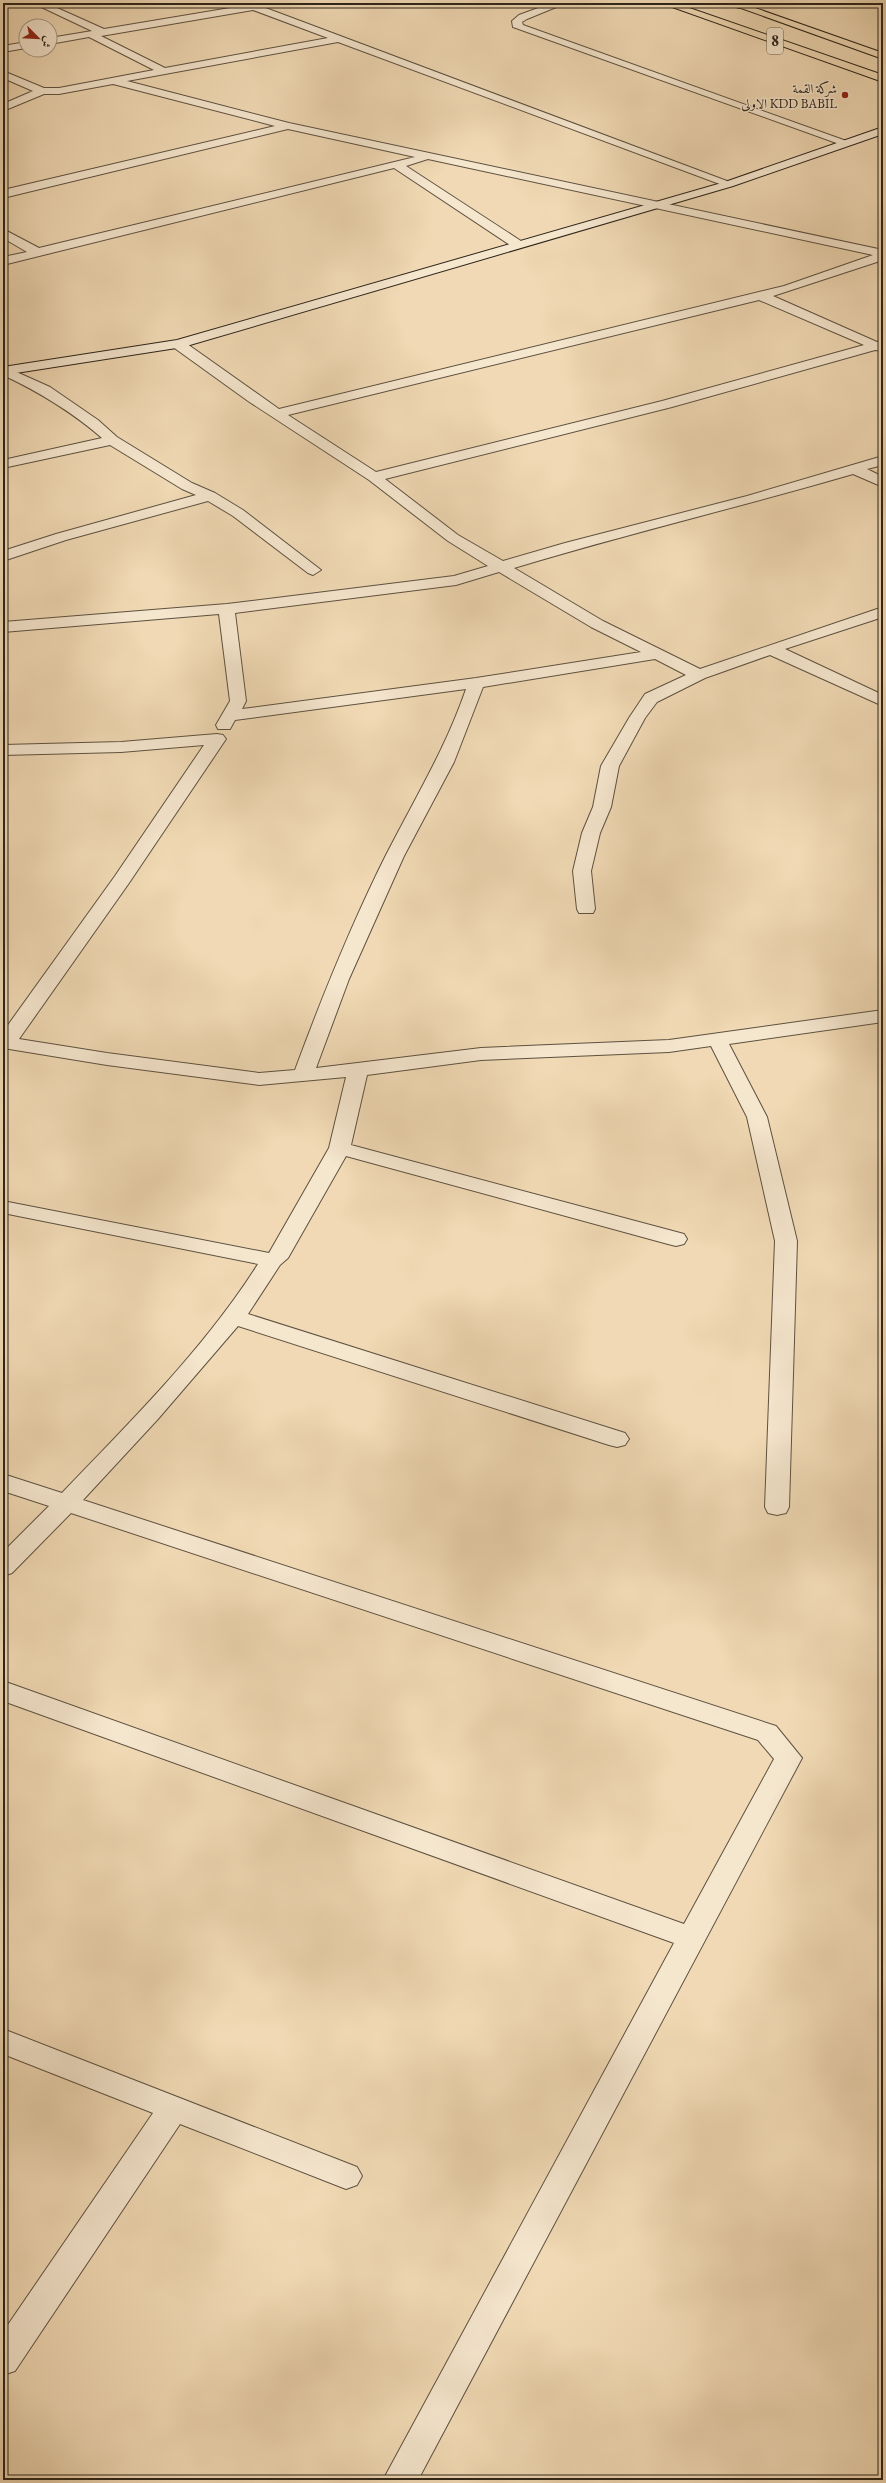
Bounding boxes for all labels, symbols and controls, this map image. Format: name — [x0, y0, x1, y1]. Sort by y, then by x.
north arrow — [18, 18, 58, 58]
road number: 8 — [767, 28, 783, 54]
text: ش — [38, 34, 56, 50]
place label: شركة القمة الاولى KDD BABIL — [741, 80, 837, 112]
marker: شركة القمة الاولى KDD BABIL — [840, 90, 850, 100]

